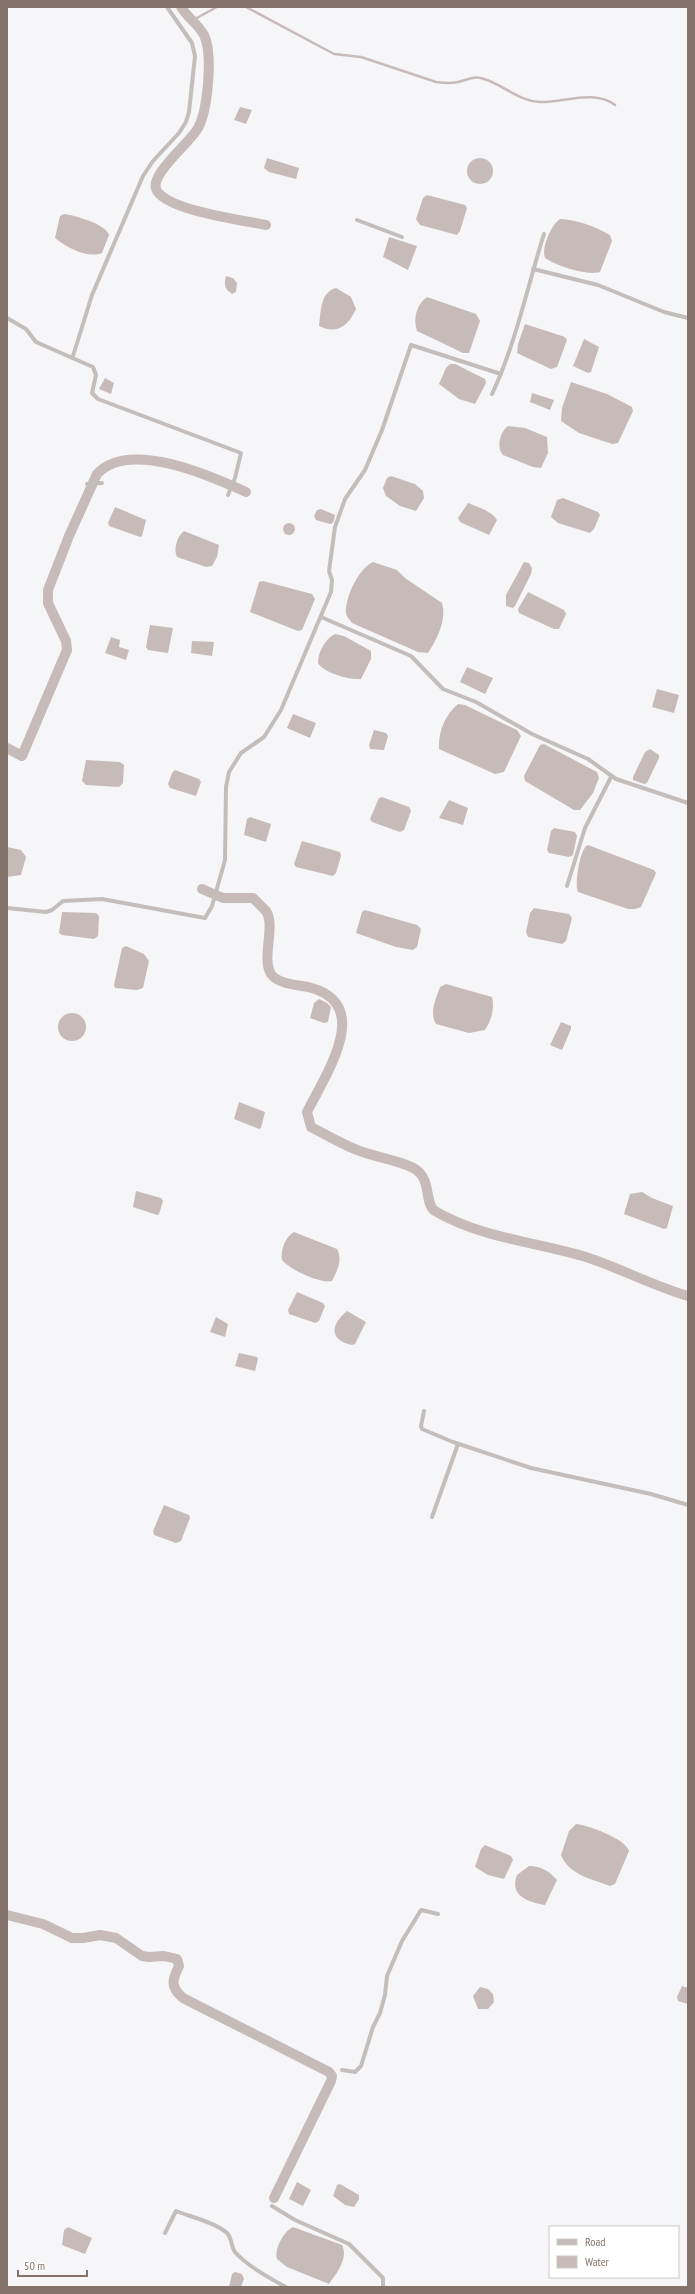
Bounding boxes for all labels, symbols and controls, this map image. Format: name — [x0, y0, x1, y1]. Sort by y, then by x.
legend — [549, 2226, 679, 2278]
text: Road — [585, 2234, 605, 2249]
scale bar — [18, 2252, 87, 2278]
text: Water — [585, 2254, 610, 2269]
text: 50 m — [24, 2258, 45, 2273]

